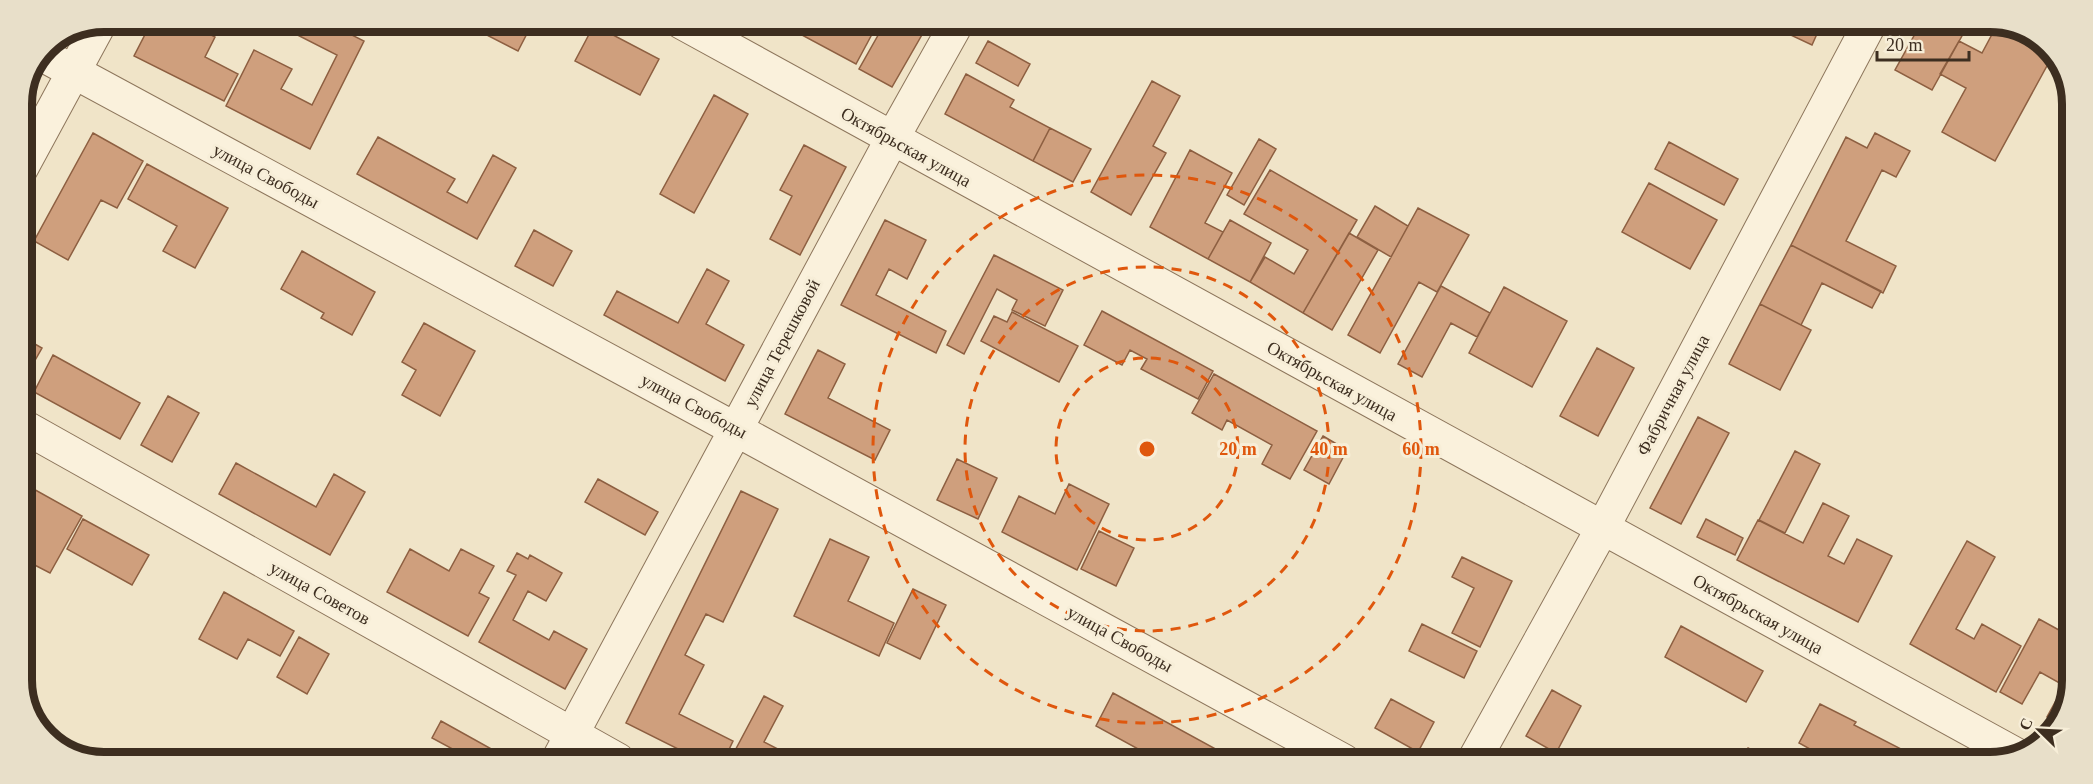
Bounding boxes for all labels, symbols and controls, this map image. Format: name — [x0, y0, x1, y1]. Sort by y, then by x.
scale bar — [1877, 24, 1968, 62]
text: 20 m — [1886, 35, 1923, 55]
street label: Октябрьская улица — [838, 103, 974, 191]
street label: улица Свободы — [210, 140, 322, 212]
street label: улица Терешковой — [740, 275, 824, 410]
street label: Фабричная улица — [1633, 331, 1713, 459]
street label: Октябрьская улица — [1264, 337, 1400, 425]
street label: улица Свободы — [638, 370, 750, 442]
centre of rings — [1137, 439, 1157, 459]
text: 20 m — [1219, 439, 1257, 459]
text: 40 m — [1310, 439, 1348, 459]
text: 60 m — [1402, 439, 1440, 459]
street label: улица Советов — [266, 557, 374, 629]
street label: Октябрьская улица — [1690, 570, 1826, 658]
street label: улица Свободы — [1064, 602, 1176, 676]
north arrow — [2009, 700, 2069, 760]
text: С — [2016, 715, 2036, 733]

